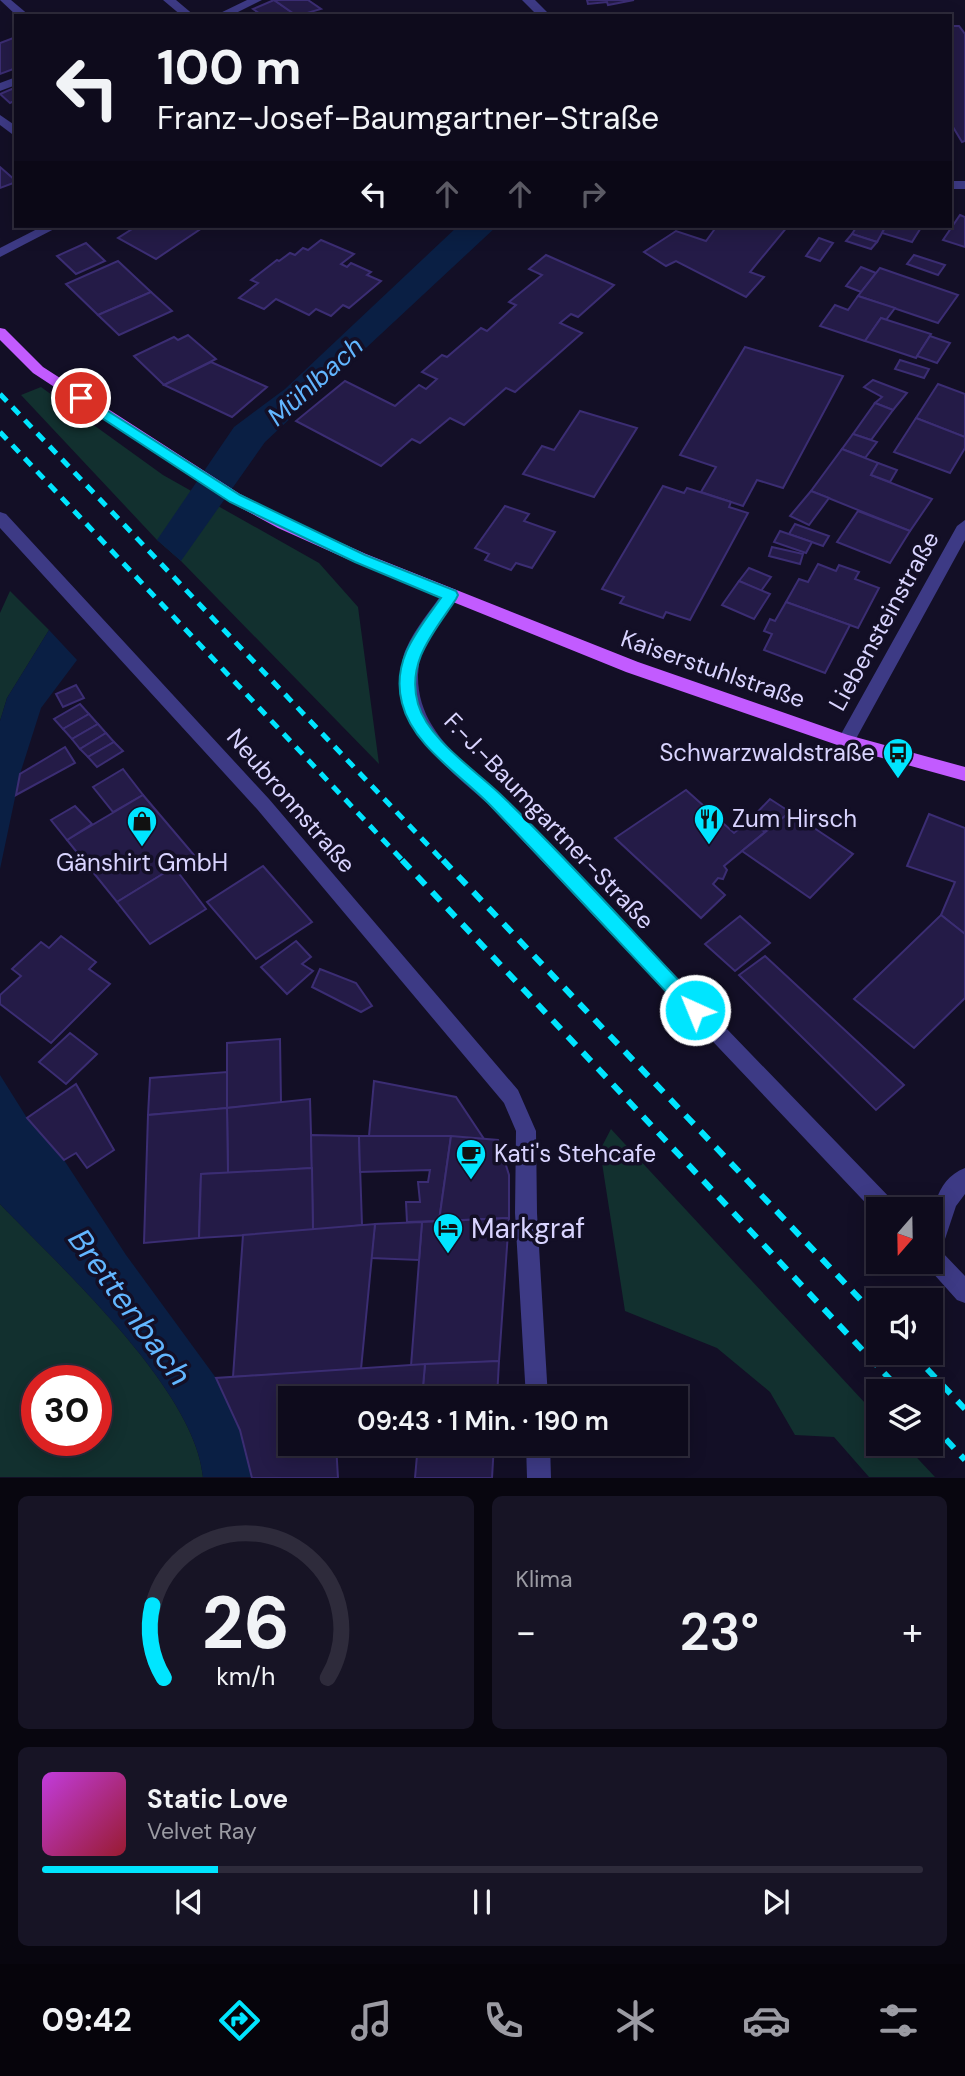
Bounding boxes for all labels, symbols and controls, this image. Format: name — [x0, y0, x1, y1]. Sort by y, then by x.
text: 100 m — [157, 35, 301, 99]
icon: left — [42, 42, 133, 133]
text: Franz-Josef-Baumgartner-Straße — [157, 97, 659, 139]
icon: left — [355, 175, 393, 213]
icon: ahead — [428, 175, 466, 213]
icon: ahead — [501, 175, 539, 213]
icon: right — [574, 175, 612, 213]
water label: Mühlbach — [260, 329, 370, 433]
pin — [51, 368, 111, 428]
icon: arrive — [62, 379, 100, 417]
street label: Liebensteinstraße — [821, 526, 946, 716]
street label: Kaiserstuhlstraße — [617, 622, 809, 715]
street label: F.-J.-Baumgartner-Straße — [438, 706, 661, 936]
street label: Neubronnstraße — [220, 722, 363, 879]
bus stop icon: Schwarzwaldstraße — [881, 736, 915, 780]
place label: Schwarzwaldstraße — [659, 737, 875, 768]
restaurant icon: Zum Hirsch — [692, 802, 726, 846]
place label: Zum Hirsch — [732, 803, 857, 834]
shop icon: Gänshirt GmbH — [125, 804, 159, 848]
place label: Gänshirt GmbH — [56, 847, 228, 878]
position arrow — [658, 973, 732, 1047]
cafe icon: Kati's Stehcafe — [454, 1137, 488, 1181]
place label: Kati's Stehcafe — [494, 1138, 656, 1169]
north arrow — [866, 1197, 943, 1274]
map controls — [866, 1197, 943, 1456]
place label: Markgraf — [471, 1210, 585, 1247]
hotel icon: Markgraf — [431, 1211, 465, 1255]
water label: Brettenbach — [59, 1220, 201, 1394]
button: sound — [866, 1288, 943, 1365]
speed limit sign: 30 — [21, 1365, 112, 1456]
button: layers — [866, 1379, 943, 1456]
text: 09:43 · 1 Min. · 190 m — [357, 1404, 609, 1438]
text: Klima — [516, 1564, 573, 1594]
text: 26 — [202, 1577, 290, 1672]
text: 23° — [679, 1598, 759, 1666]
text: − — [516, 1607, 536, 1657]
text: + — [902, 1607, 923, 1657]
text: km/h — [216, 1660, 275, 1693]
text: Static Love — [147, 1782, 288, 1816]
text: Velvet Ray — [147, 1816, 257, 1846]
icon: previous — [170, 1883, 208, 1921]
icon: pause — [463, 1883, 501, 1921]
icon: next — [757, 1883, 795, 1921]
icon: directions — [215, 1996, 264, 2045]
icon: music — [347, 1996, 396, 2045]
icon: phone — [479, 1996, 528, 2045]
icon: climate — [611, 1996, 660, 2045]
icon: car — [742, 1996, 791, 2045]
icon: filters — [874, 1996, 923, 2045]
text: 09:42 — [41, 1999, 132, 2041]

